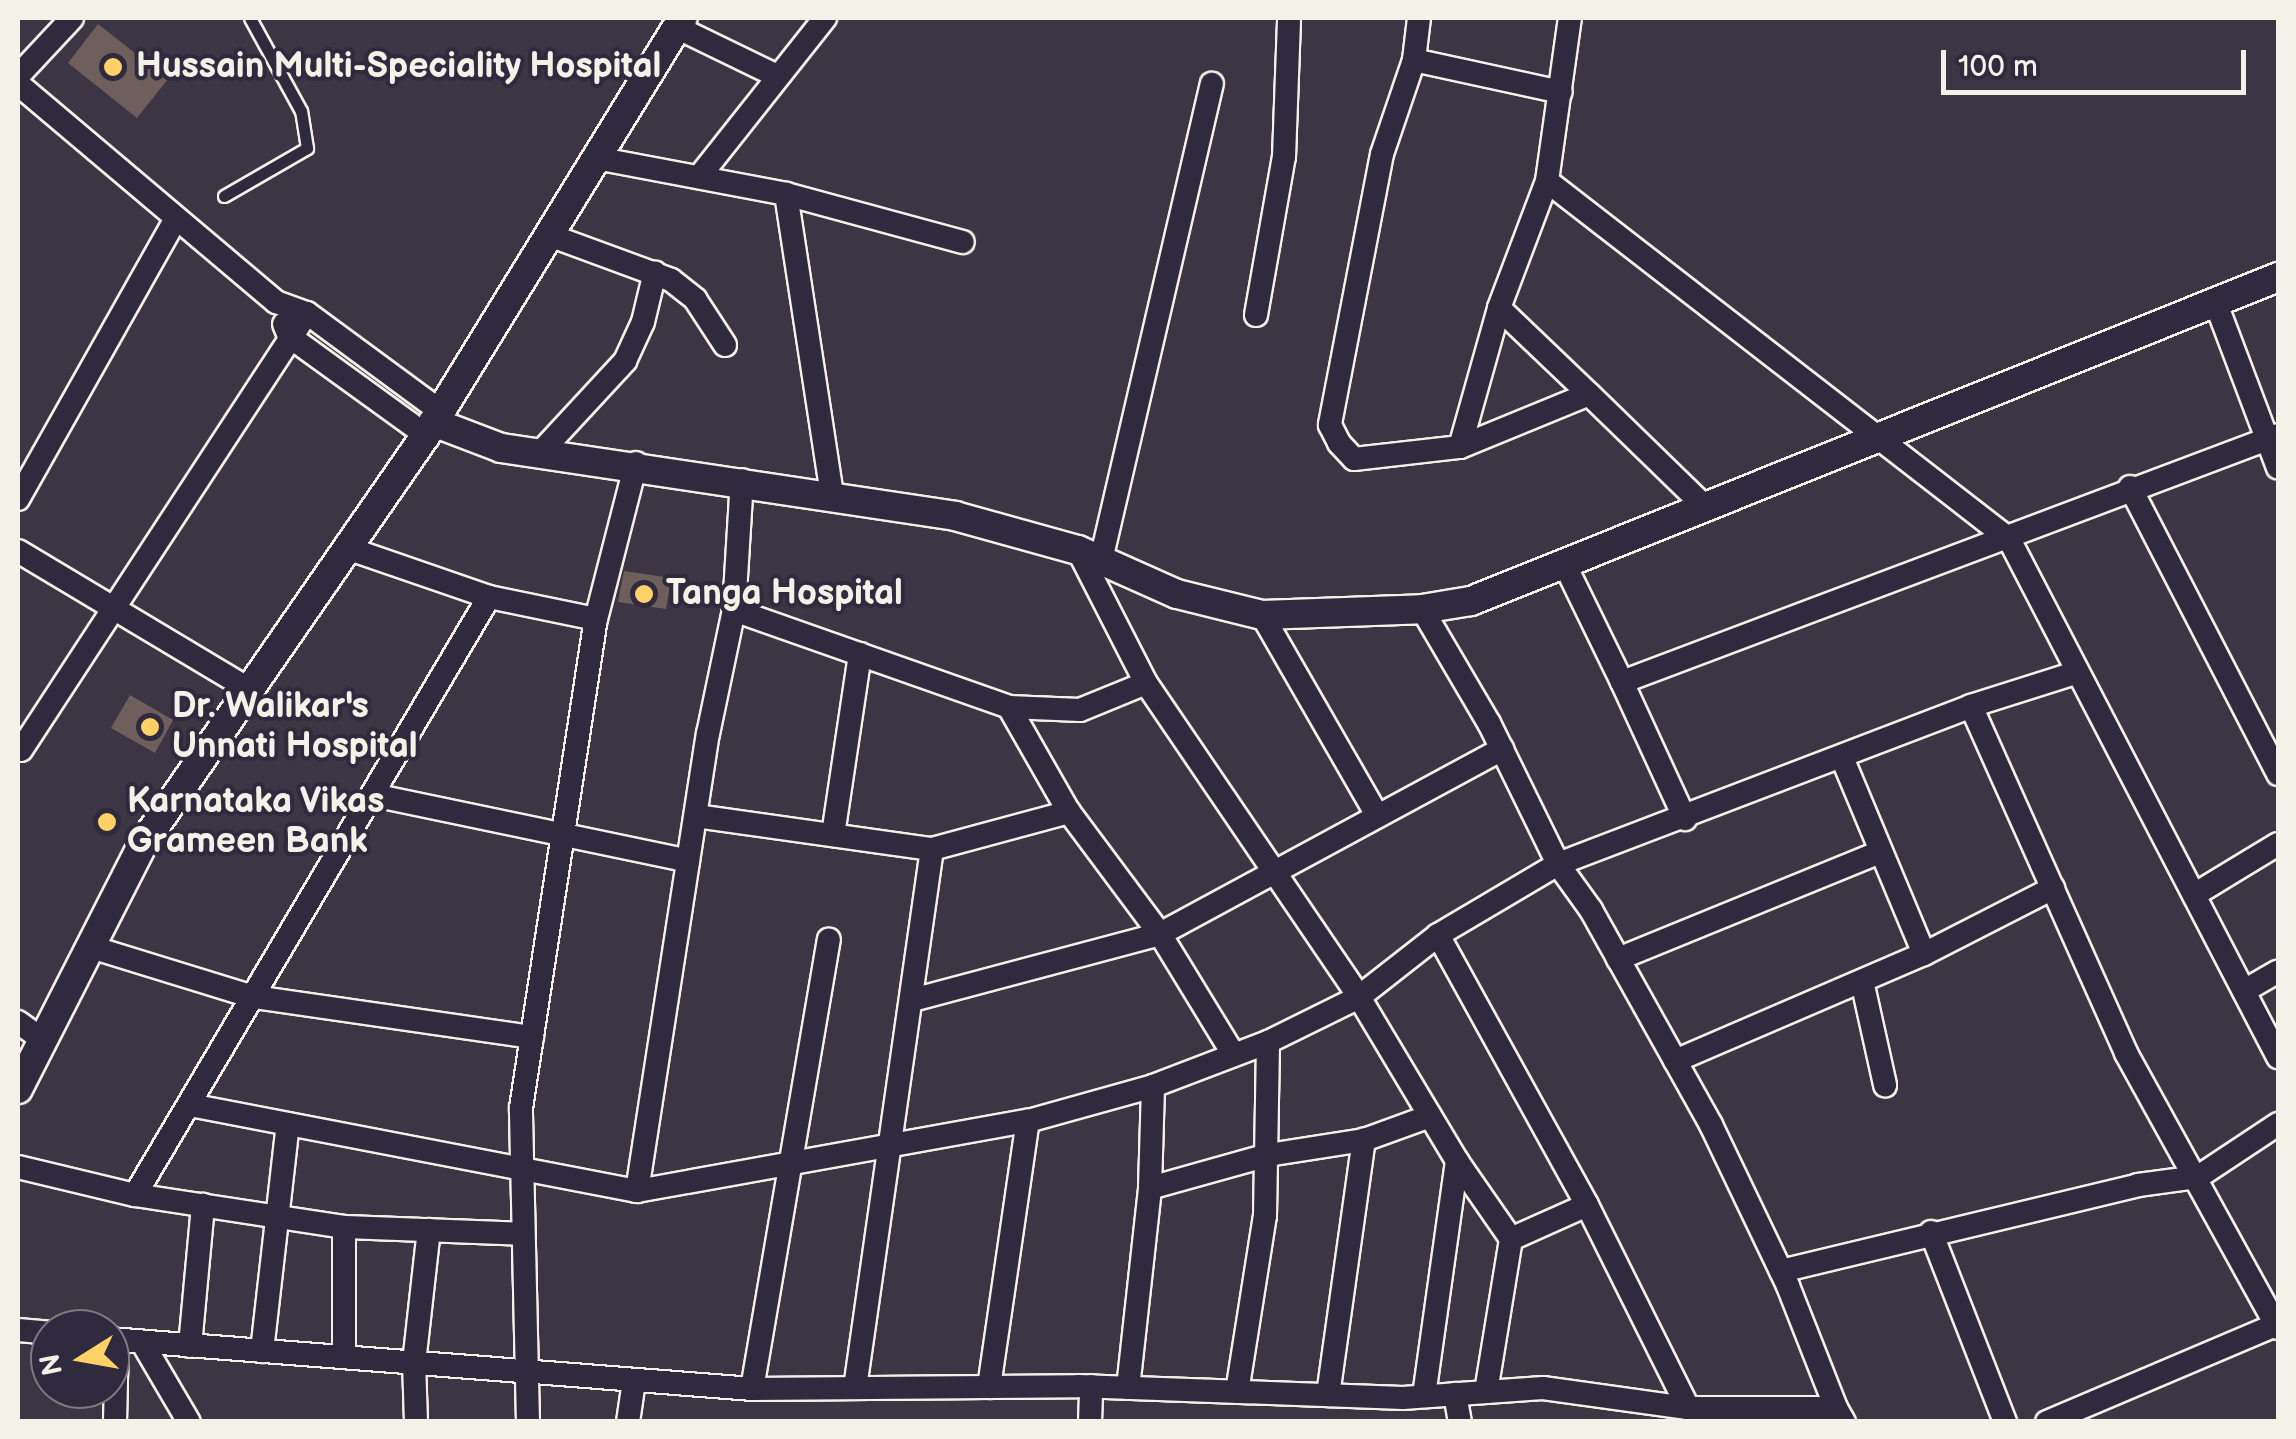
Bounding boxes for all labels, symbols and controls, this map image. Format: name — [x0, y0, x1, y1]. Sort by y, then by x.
scale bar — [1946, 30, 2251, 92]
place label: Hussain Multi-Speciality Hospital — [136, 46, 662, 88]
text: 100 m — [1958, 49, 2038, 85]
marker: Hussain Multi-Speciality Hospital — [100, 54, 126, 80]
place label: Tanga Hospital — [666, 573, 903, 615]
marker: Tanga Hospital — [631, 581, 657, 607]
place label: Dr. Walikar's Unnati Hospital — [172, 686, 418, 768]
marker: Dr. Walikar's Unnati Hospital — [137, 714, 163, 740]
place label: Karnataka Vikas Grameen Bank — [127, 781, 386, 863]
marker: Karnataka Vikas Grameen Bank — [96, 811, 118, 833]
north arrow — [30, 1309, 130, 1409]
text: N — [34, 1351, 70, 1378]

